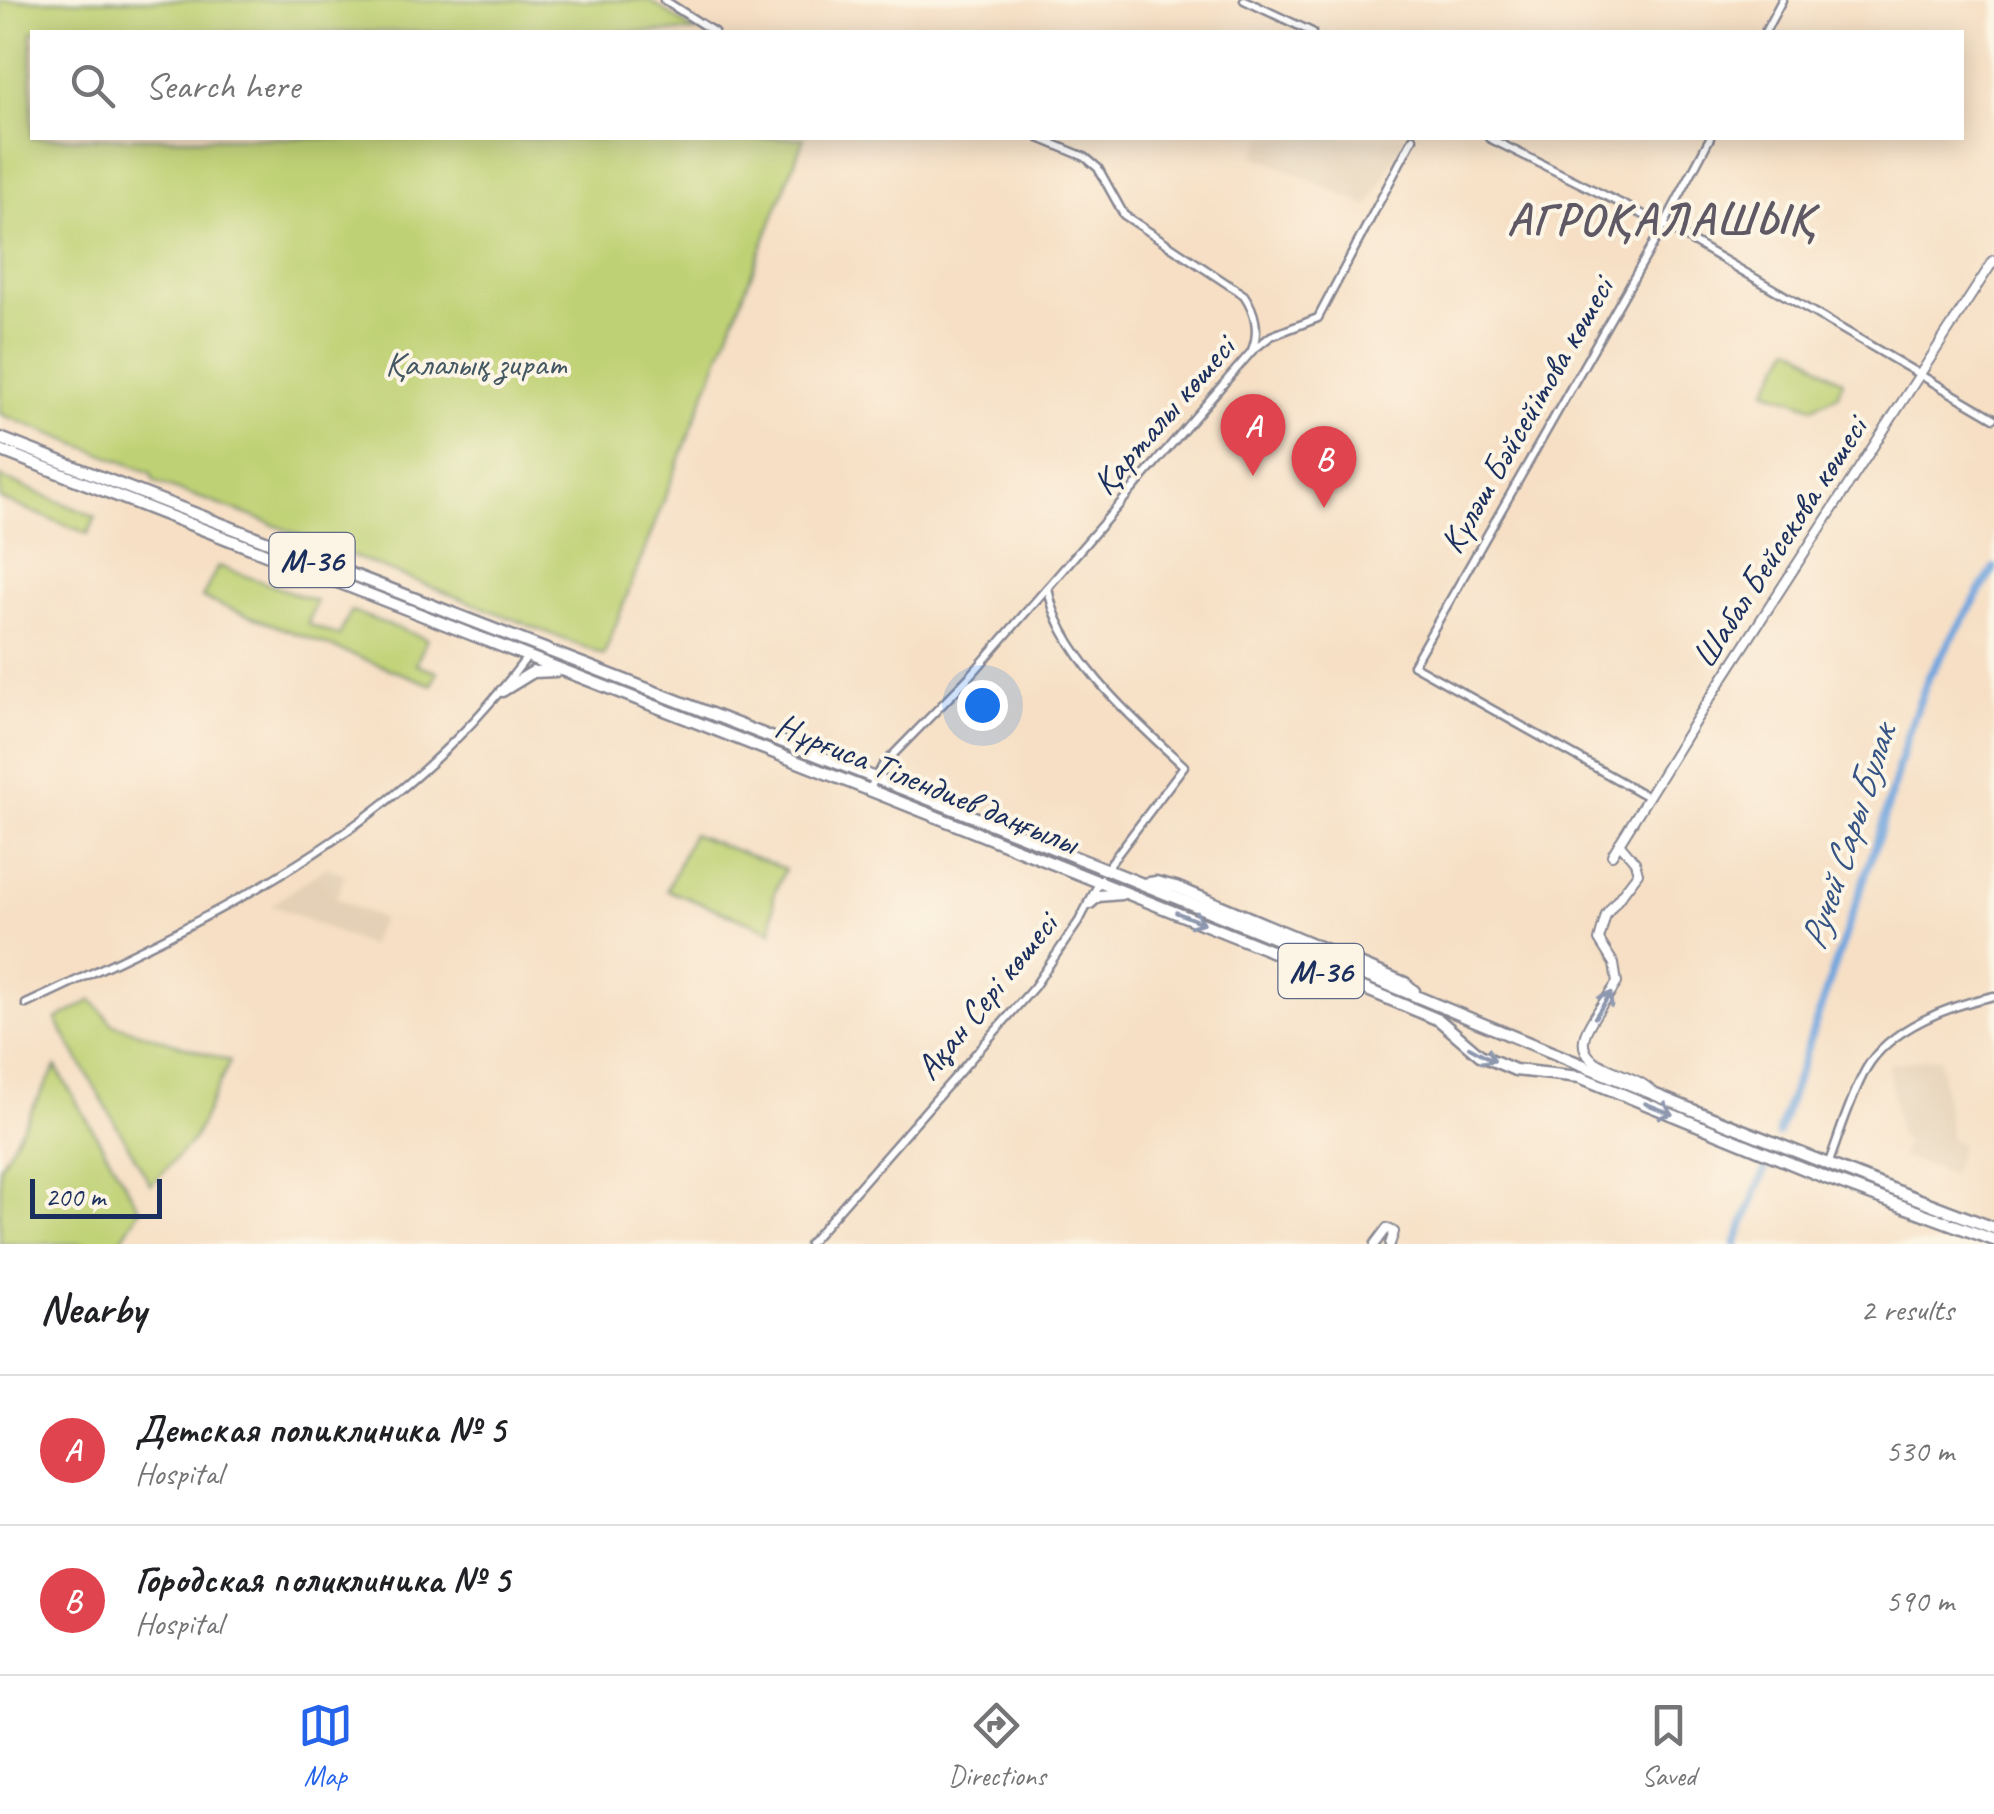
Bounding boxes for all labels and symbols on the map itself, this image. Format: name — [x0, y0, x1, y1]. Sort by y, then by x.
district label: АГРОҚАЛАШЫҚ — [1507, 191, 1821, 248]
street label: Күләш Бәйсейітова көшесі — [1429, 265, 1626, 561]
street label: Қарталы көшесі — [1082, 323, 1248, 504]
park label: Қалалық зират — [385, 341, 568, 386]
pin: A — [1220, 394, 1286, 476]
street label: Шабал Бейсекова көшесі — [1682, 405, 1880, 676]
pin: B — [1292, 426, 1356, 508]
road number: M-36 — [270, 533, 354, 587]
your location — [957, 680, 1008, 731]
street label: Нұрғиса Тілендиев даңғылы — [769, 702, 1087, 866]
water label: Ручей Сары Булак — [1789, 713, 1908, 955]
street label: Ақан Сері көшесі — [905, 900, 1070, 1089]
one-way arrow — [1174, 910, 1205, 928]
road number: M-36 — [1278, 944, 1364, 998]
one-way arrow — [1592, 991, 1613, 1019]
one-way arrow — [1467, 1045, 1497, 1065]
one-way arrow — [1643, 1101, 1674, 1119]
scale bar — [30, 1174, 162, 1218]

